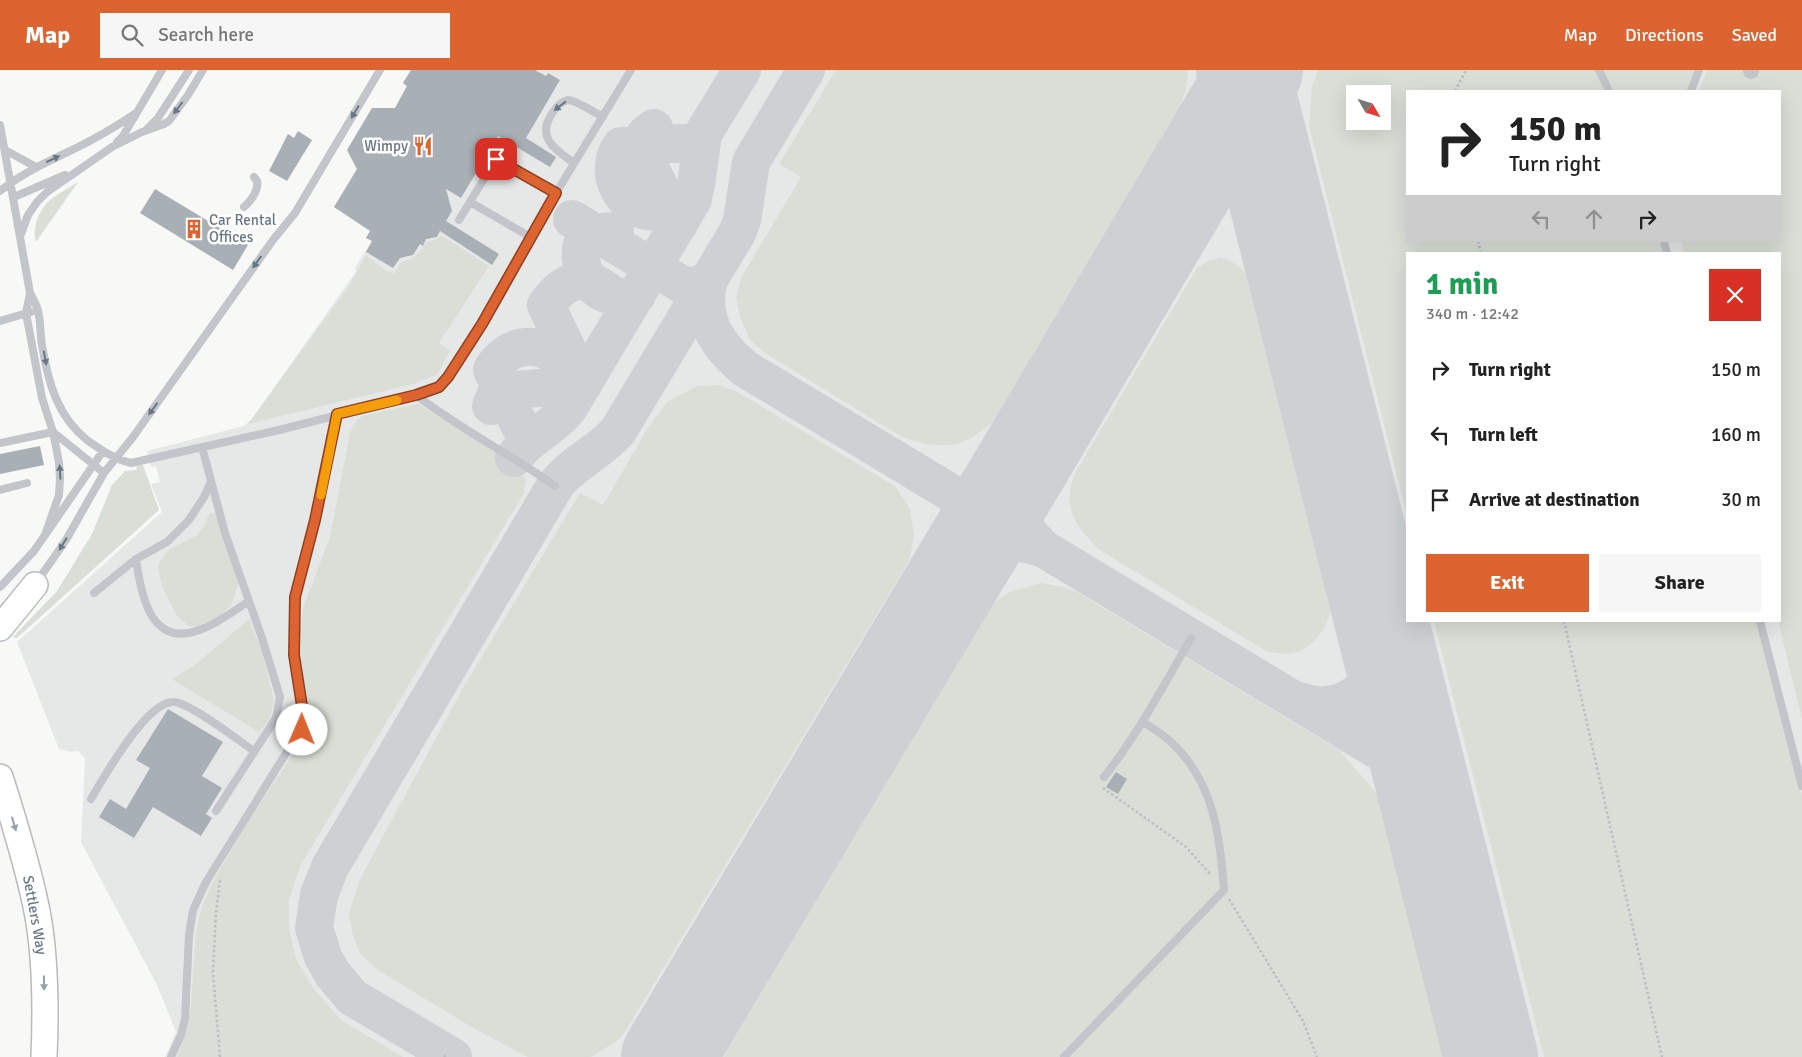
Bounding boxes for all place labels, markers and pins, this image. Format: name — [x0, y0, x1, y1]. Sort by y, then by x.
restaurant icon: Wimpy — [412, 135, 434, 157]
place label: Wimpy — [364, 137, 408, 155]
pin — [475, 138, 517, 180]
place label: Car Rental Offices — [209, 211, 276, 246]
building icon: Car Rental Offices — [183, 218, 205, 240]

